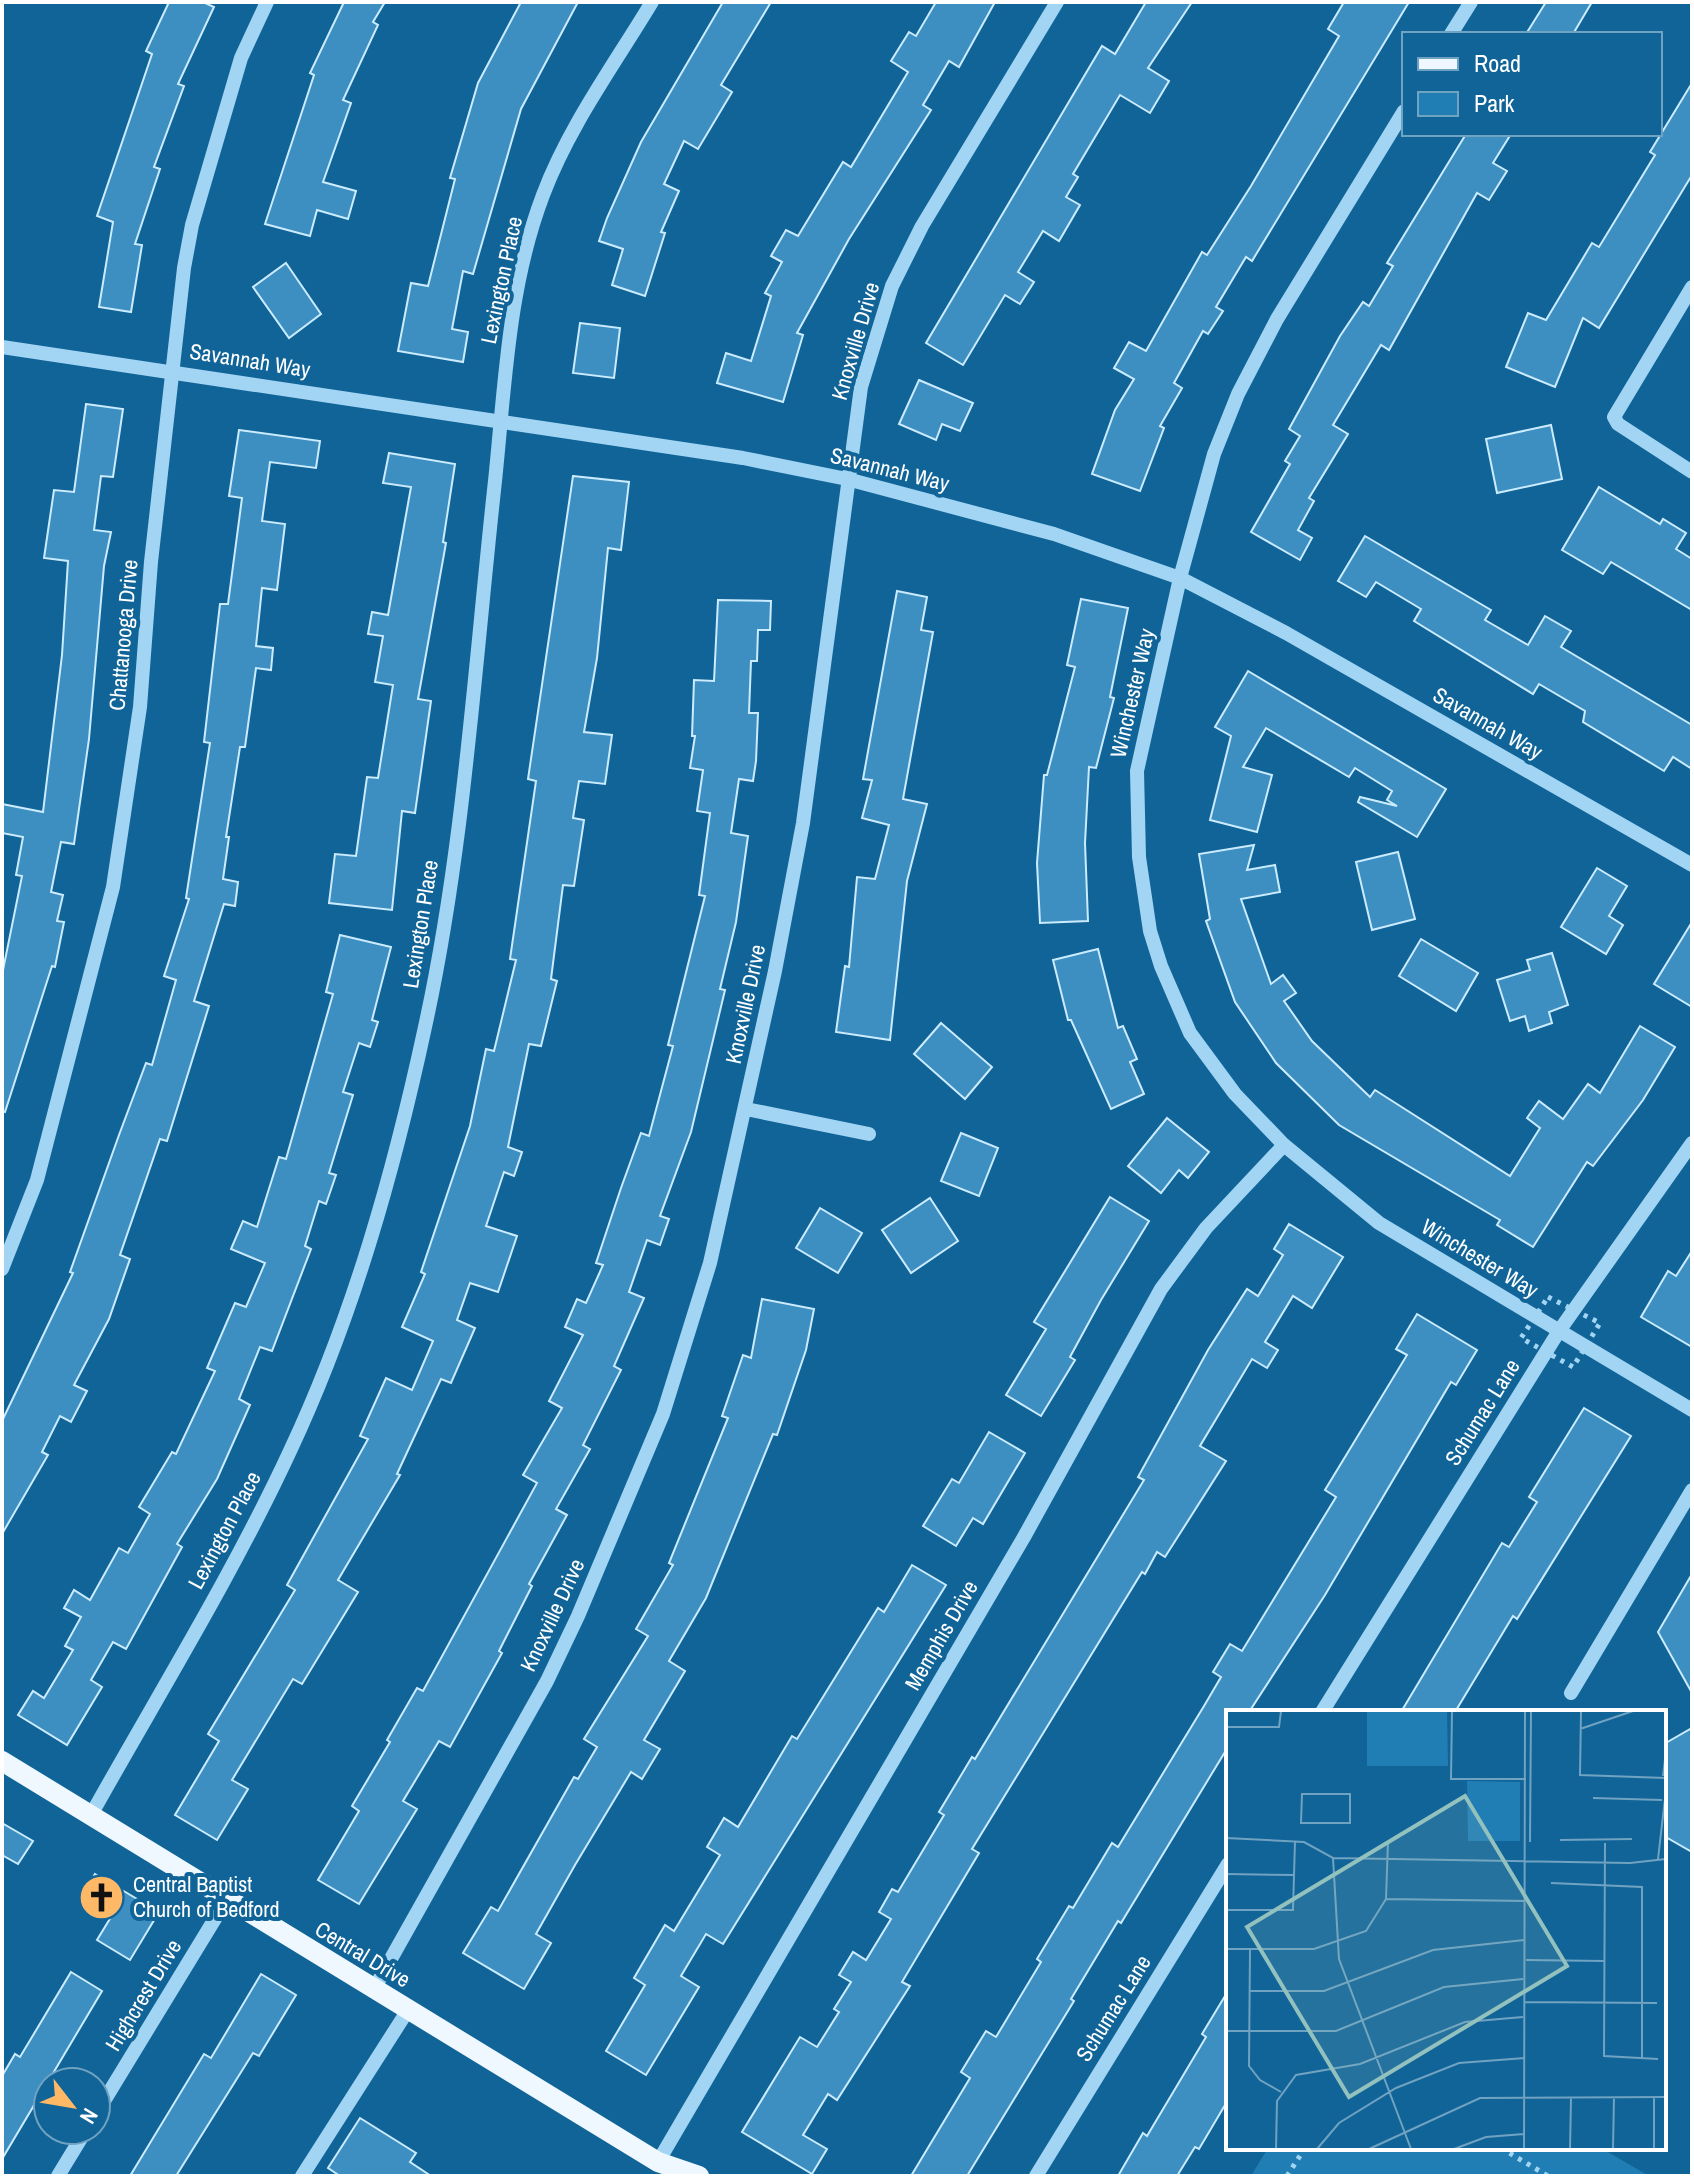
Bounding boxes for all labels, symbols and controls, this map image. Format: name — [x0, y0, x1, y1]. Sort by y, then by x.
legend — [1402, 32, 1662, 136]
text: Road — [1474, 47, 1521, 79]
text: Park — [1474, 87, 1515, 119]
street label: Lexington Place — [473, 214, 529, 346]
street label: Knoxville Drive — [824, 279, 886, 403]
street label: Savannah Way — [188, 336, 312, 384]
street label: Savannah Way — [827, 440, 953, 498]
street label: Chattanooga Drive — [101, 558, 145, 712]
street label: Winchester Way — [1103, 625, 1161, 761]
street label: Savannah Way — [1428, 680, 1548, 766]
street label: Lexington Place — [395, 858, 445, 990]
street label: Knoxville Drive — [718, 942, 772, 1066]
street label: Winchester Way — [1416, 1211, 1544, 1305]
street label: Schumac Lane — [1437, 1353, 1527, 1471]
street label: Lexington Place — [180, 1466, 268, 1594]
street label: Knoxville Drive — [513, 1554, 591, 1676]
street label: Memphis Drive — [897, 1575, 985, 1695]
inset map — [1226, 1710, 1666, 2150]
place label: Central Baptist Church of Bedford — [133, 1869, 279, 1924]
church icon: Central Baptist Church of Bedford — [78, 1873, 126, 1921]
street label: Central Drive — [310, 1914, 416, 1994]
street label: Highcrest Drive — [98, 1934, 188, 2056]
street label: Schumac Lane — [1068, 1949, 1158, 2067]
north arrow — [32, 2066, 112, 2146]
text: N — [73, 2103, 105, 2130]

